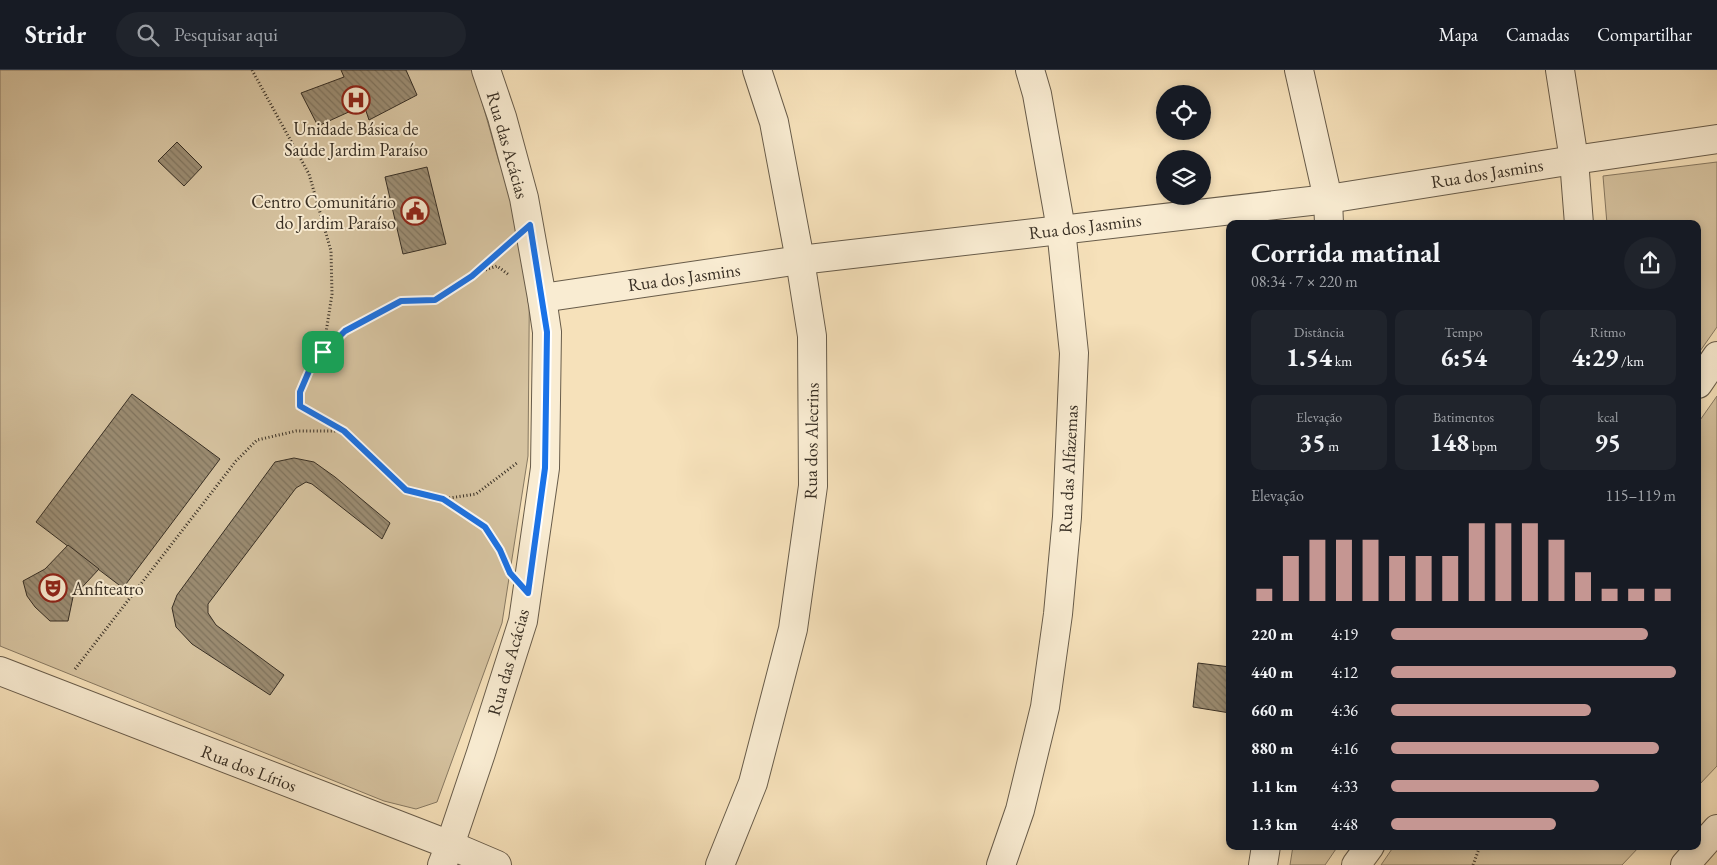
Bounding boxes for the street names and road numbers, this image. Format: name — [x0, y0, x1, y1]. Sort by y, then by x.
street label: Rua das Acácias — [482, 89, 534, 201]
street label: Rua dos Jasmins — [1429, 153, 1545, 193]
street label: Rua dos Jasmins — [1027, 208, 1143, 244]
street label: Rua dos Jasmins — [626, 258, 742, 296]
street label: Rua dos Alecrins — [798, 382, 824, 500]
street label: Rua das Alfazemas — [1053, 404, 1083, 534]
street label: Rua das Acácias — [482, 606, 534, 718]
street label: Rua dos Lírios — [198, 739, 300, 797]

